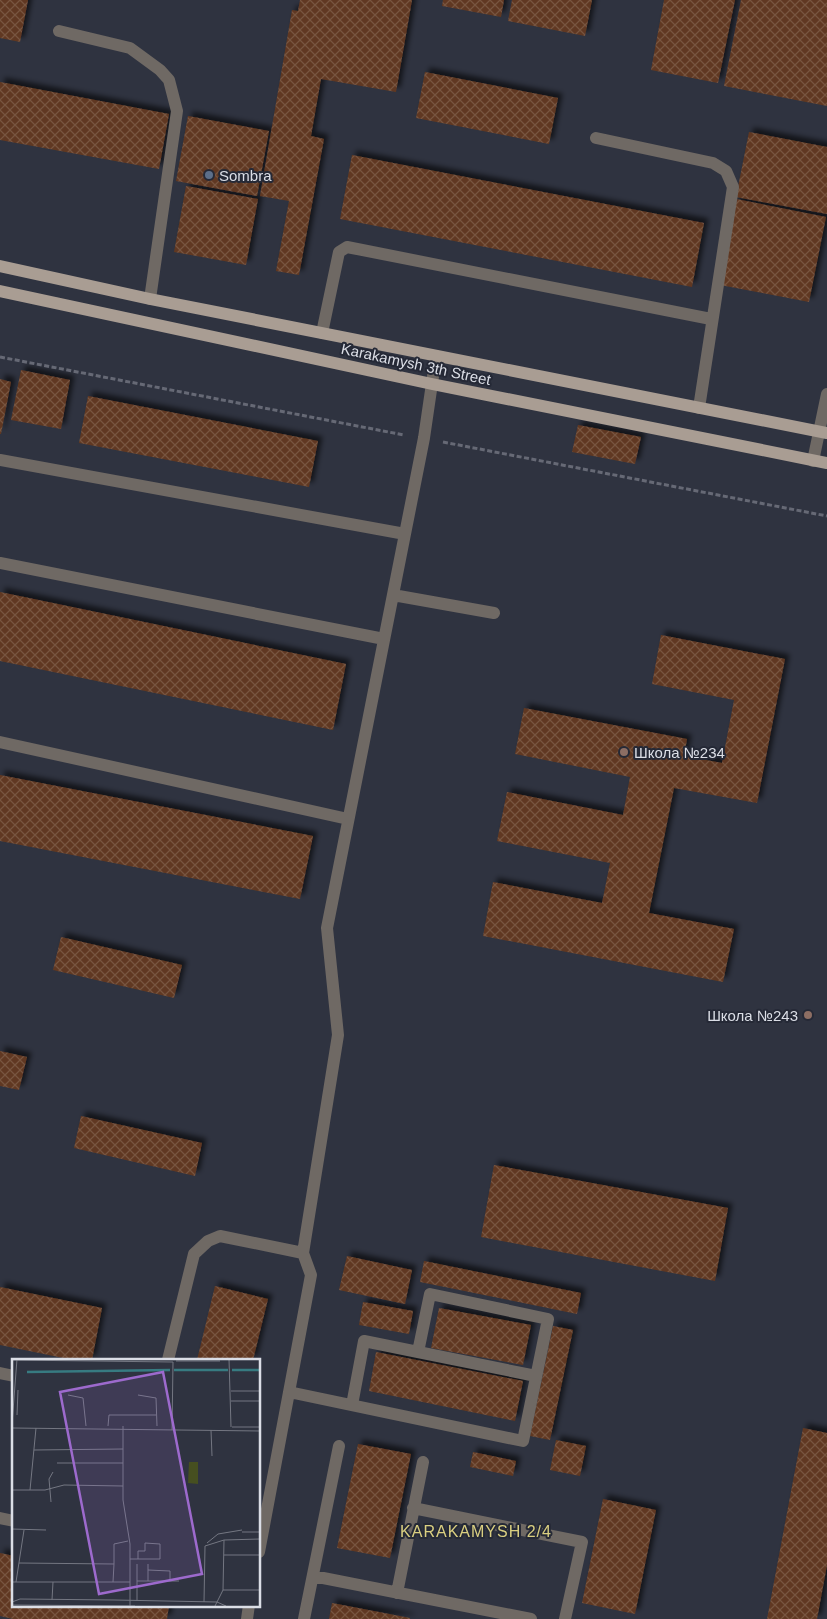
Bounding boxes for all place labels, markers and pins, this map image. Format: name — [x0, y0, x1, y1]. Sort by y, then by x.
place label: Sombra — [219, 167, 272, 184]
marker: Sombra — [203, 169, 215, 181]
place label: Школа №234 — [634, 744, 725, 761]
marker: Школа №234 — [618, 746, 630, 758]
place label: Школа №243 — [707, 1007, 798, 1024]
marker: Школа №243 — [802, 1009, 814, 1021]

